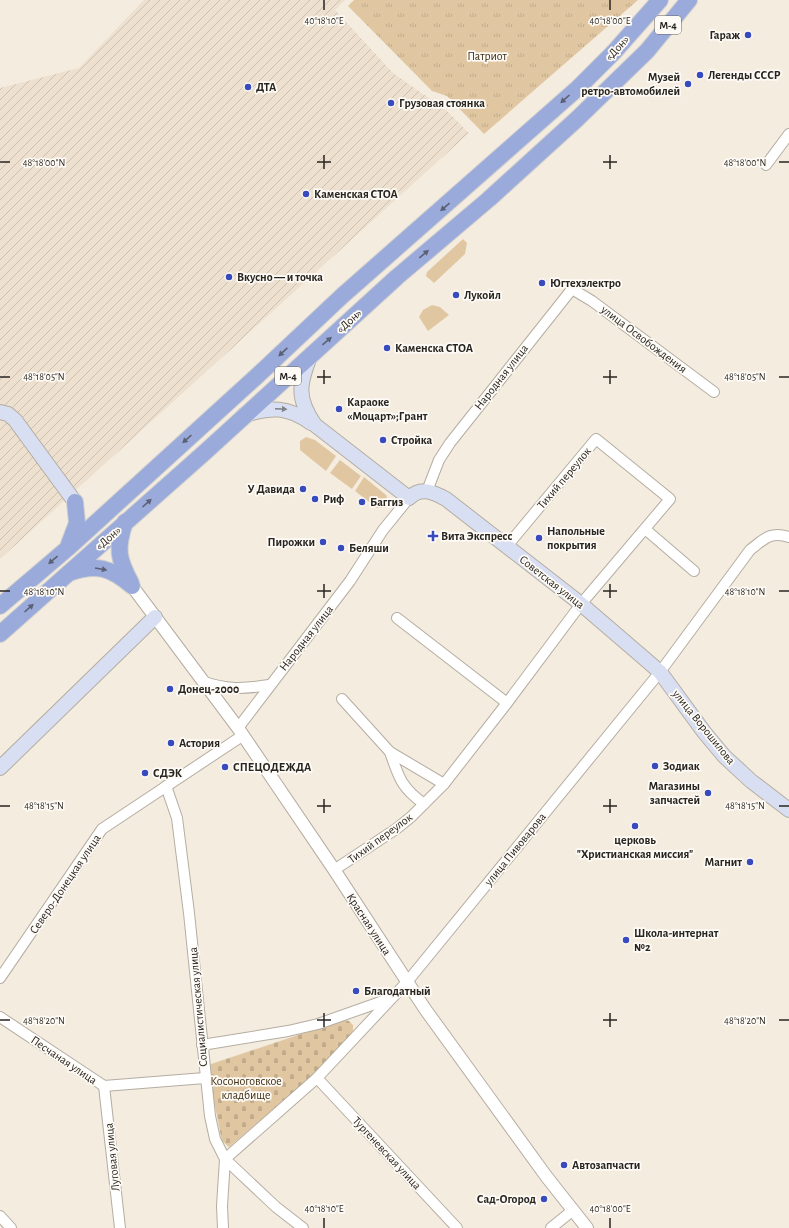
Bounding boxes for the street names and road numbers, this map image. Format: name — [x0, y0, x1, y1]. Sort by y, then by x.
road number: М-4 — [655, 16, 681, 34]
street label: «Дон» — [603, 33, 632, 63]
street label: улица Освобождения — [598, 302, 689, 376]
street label: «Дон» — [334, 307, 364, 335]
street label: Народная улица — [472, 342, 531, 413]
road number: М-4 — [275, 367, 301, 385]
street label: Тихий переулок — [535, 445, 594, 512]
street label: «Дон» — [93, 524, 123, 552]
street label: Советская улица — [517, 553, 587, 612]
street label: Народная улица — [277, 603, 336, 674]
street label: улица Ворошилова — [669, 687, 738, 768]
street label: Тихий переулок — [346, 810, 415, 866]
street label: улица Пивоварова — [481, 810, 549, 889]
street label: Северо-Донецкая улица — [27, 832, 104, 937]
street label: Красная улица — [344, 891, 394, 958]
street label: Социалистическая улица — [187, 946, 210, 1067]
street label: Песчаная улица — [28, 1034, 100, 1088]
street label: Тургеневская улица — [350, 1114, 424, 1193]
street label: Луговая улица — [102, 1122, 123, 1192]

